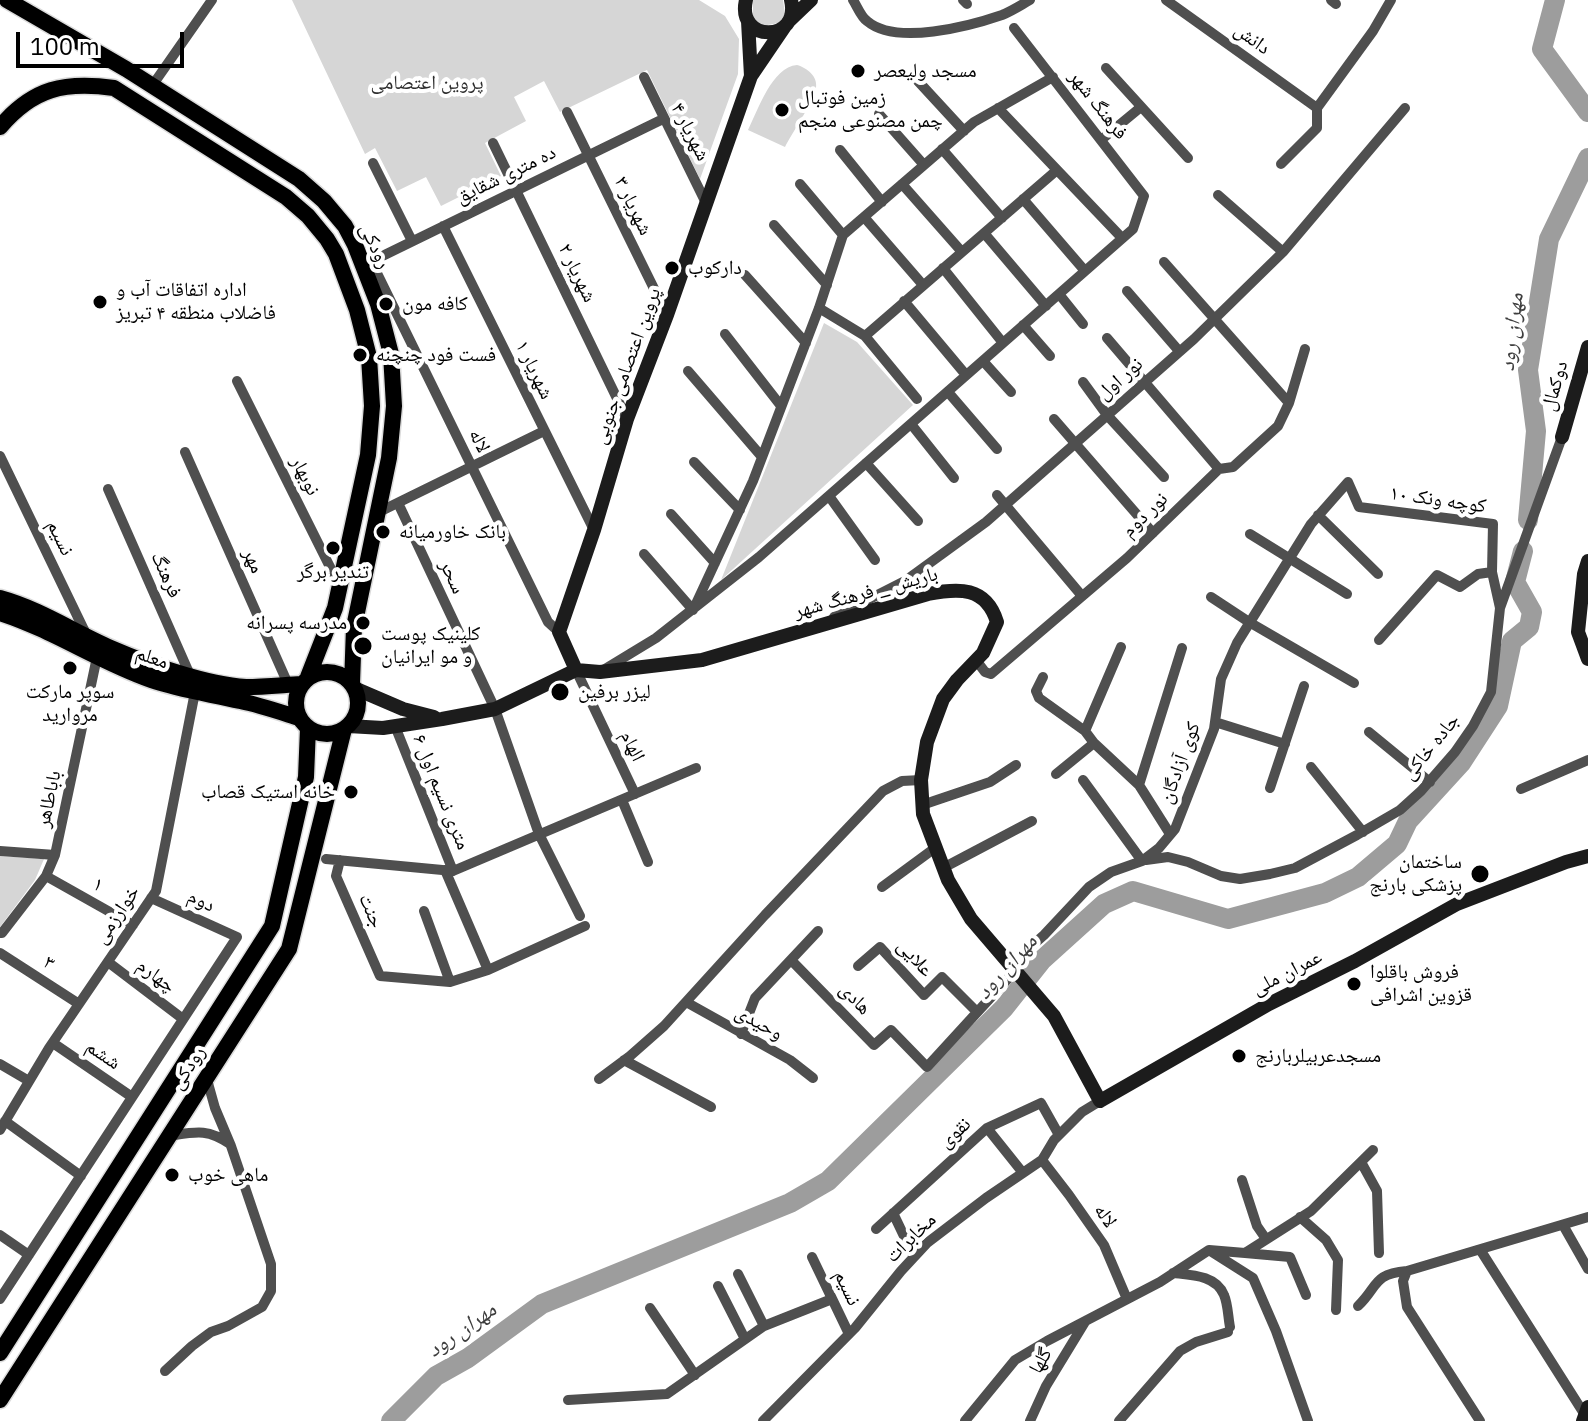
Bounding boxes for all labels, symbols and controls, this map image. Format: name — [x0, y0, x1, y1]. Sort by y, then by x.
scale bar — [20, 16, 188, 66]
street label: دانش — [1229, 18, 1275, 60]
text: 100 m — [30, 30, 100, 62]
place label: مسجد ولیعصر — [874, 59, 977, 83]
marker: مسجد ولیعصر — [849, 62, 867, 80]
street label: فرهنگ شهر — [1063, 65, 1133, 145]
park label: پروین اعتصامى — [370, 71, 484, 95]
place label: زمین فوتبال چمن مصنوعی منجم — [798, 86, 943, 133]
street label: شهریار ۴ — [665, 99, 715, 165]
marker: زمین فوتبال چمن مصنوعی منجم — [773, 101, 791, 119]
street label: ده متری شقایق — [452, 140, 560, 210]
street label: شهریار ۳ — [609, 173, 657, 239]
street label: رودکى — [354, 219, 396, 273]
street label: شهریار ۲ — [553, 240, 601, 306]
place label: دارکوب — [688, 256, 742, 280]
marker: دارکوب — [663, 259, 681, 277]
place label: اداره اتفاقات آب و فاضلاب منطقه ۴ تبریز — [116, 278, 276, 325]
street label: پروین اعتصامی جنوبی — [588, 284, 666, 448]
water label: مهران رود — [1494, 291, 1530, 373]
place label: کافه مون — [402, 292, 468, 316]
marker: اداره اتفاقات آب و فاضلاب منطقه ۴ تبریز — [91, 293, 109, 311]
marker: کافه مون — [377, 295, 395, 313]
street label: شهریار ۱ — [510, 337, 558, 403]
place label: فست فود چنچنه — [376, 343, 496, 367]
marker: فست فود چنچنه — [351, 346, 369, 364]
street label: نور اول — [1092, 352, 1148, 406]
street label: دوکمال — [1536, 358, 1574, 414]
street label: لاله — [463, 425, 495, 457]
street label: نوبهار — [285, 452, 325, 500]
street label: کوچه ونک ۱۰ — [1388, 481, 1488, 519]
street label: نور دوم — [1117, 487, 1173, 543]
street label: نسیم — [41, 516, 79, 560]
place label: بانک خاورمیانه — [399, 520, 506, 544]
marker: بانک خاورمیانه — [374, 523, 392, 541]
marker: تندیر برگر — [324, 539, 342, 557]
street label: مهر — [237, 545, 269, 577]
street label: فرهنگ — [145, 548, 187, 602]
street label: سحر — [434, 556, 470, 598]
place label: تندیر برگر — [297, 560, 369, 584]
street label: باریش _ فرهنگ شهر — [792, 562, 940, 624]
place label: مدرسه پسرانه — [246, 611, 347, 635]
marker: مدرسه پسرانه — [354, 614, 372, 632]
place label: کلینیک پوست و مو ایرانیان — [381, 622, 480, 669]
marker: کلینیک پوست و مو ایرانیان — [352, 635, 374, 657]
street label: معلم — [133, 641, 171, 675]
marker: سوپر مارکت مروارید — [61, 659, 79, 677]
place label: سوپر مارکت مروارید — [26, 680, 114, 727]
place label: لیزر برفین — [578, 680, 651, 704]
marker: لیزر برفین — [549, 681, 571, 703]
street label: جاده خاکی — [1397, 709, 1465, 785]
street label: کوی آزادگان — [1154, 719, 1206, 807]
street label: الهام — [614, 727, 650, 765]
street label: ۶ متری نسیم اول — [407, 731, 475, 853]
street label: باباطاهر — [31, 768, 67, 830]
place label: خانه استیک قصاب — [201, 780, 335, 804]
marker: خانه استیک قصاب — [342, 783, 360, 801]
place label: ساختمان پزشکی بارنج — [1369, 850, 1462, 897]
marker: ساختمان پزشکی بارنج — [1469, 863, 1491, 885]
street label: ۱ — [88, 872, 108, 898]
street label: خوارزمی — [89, 881, 145, 949]
street label: دوم — [184, 884, 218, 918]
street label: جنت — [353, 890, 389, 932]
water label: مهران رود — [971, 929, 1043, 1005]
street label: علایی — [892, 934, 938, 982]
street label: عمران ملی — [1248, 945, 1326, 1001]
street label: ۳ — [39, 950, 59, 976]
street label: چهارم — [132, 954, 180, 998]
place label: فروش باقلوا قزوین اشرافی — [1370, 960, 1472, 1007]
marker: فروش باقلوا قزوین اشرافی — [1345, 975, 1363, 993]
street label: هادی — [834, 978, 876, 1020]
street label: وحیدی — [731, 1000, 787, 1046]
street label: ششم — [81, 1035, 125, 1075]
street label: رودکی — [165, 1042, 211, 1094]
place label: مسجدعربیلربارنج — [1255, 1044, 1381, 1068]
marker: مسجدعربیلربارنج — [1230, 1047, 1248, 1065]
street label: نقوی — [934, 1112, 976, 1154]
place label: ماهی خوب — [188, 1163, 268, 1187]
marker: ماهی خوب — [163, 1166, 181, 1184]
street label: لاله — [1088, 1199, 1122, 1233]
street label: مخابرات — [881, 1208, 941, 1268]
street label: نسیم — [828, 1266, 866, 1310]
water label: مهران رود — [422, 1297, 502, 1363]
street label: گلها — [1024, 1344, 1058, 1378]

